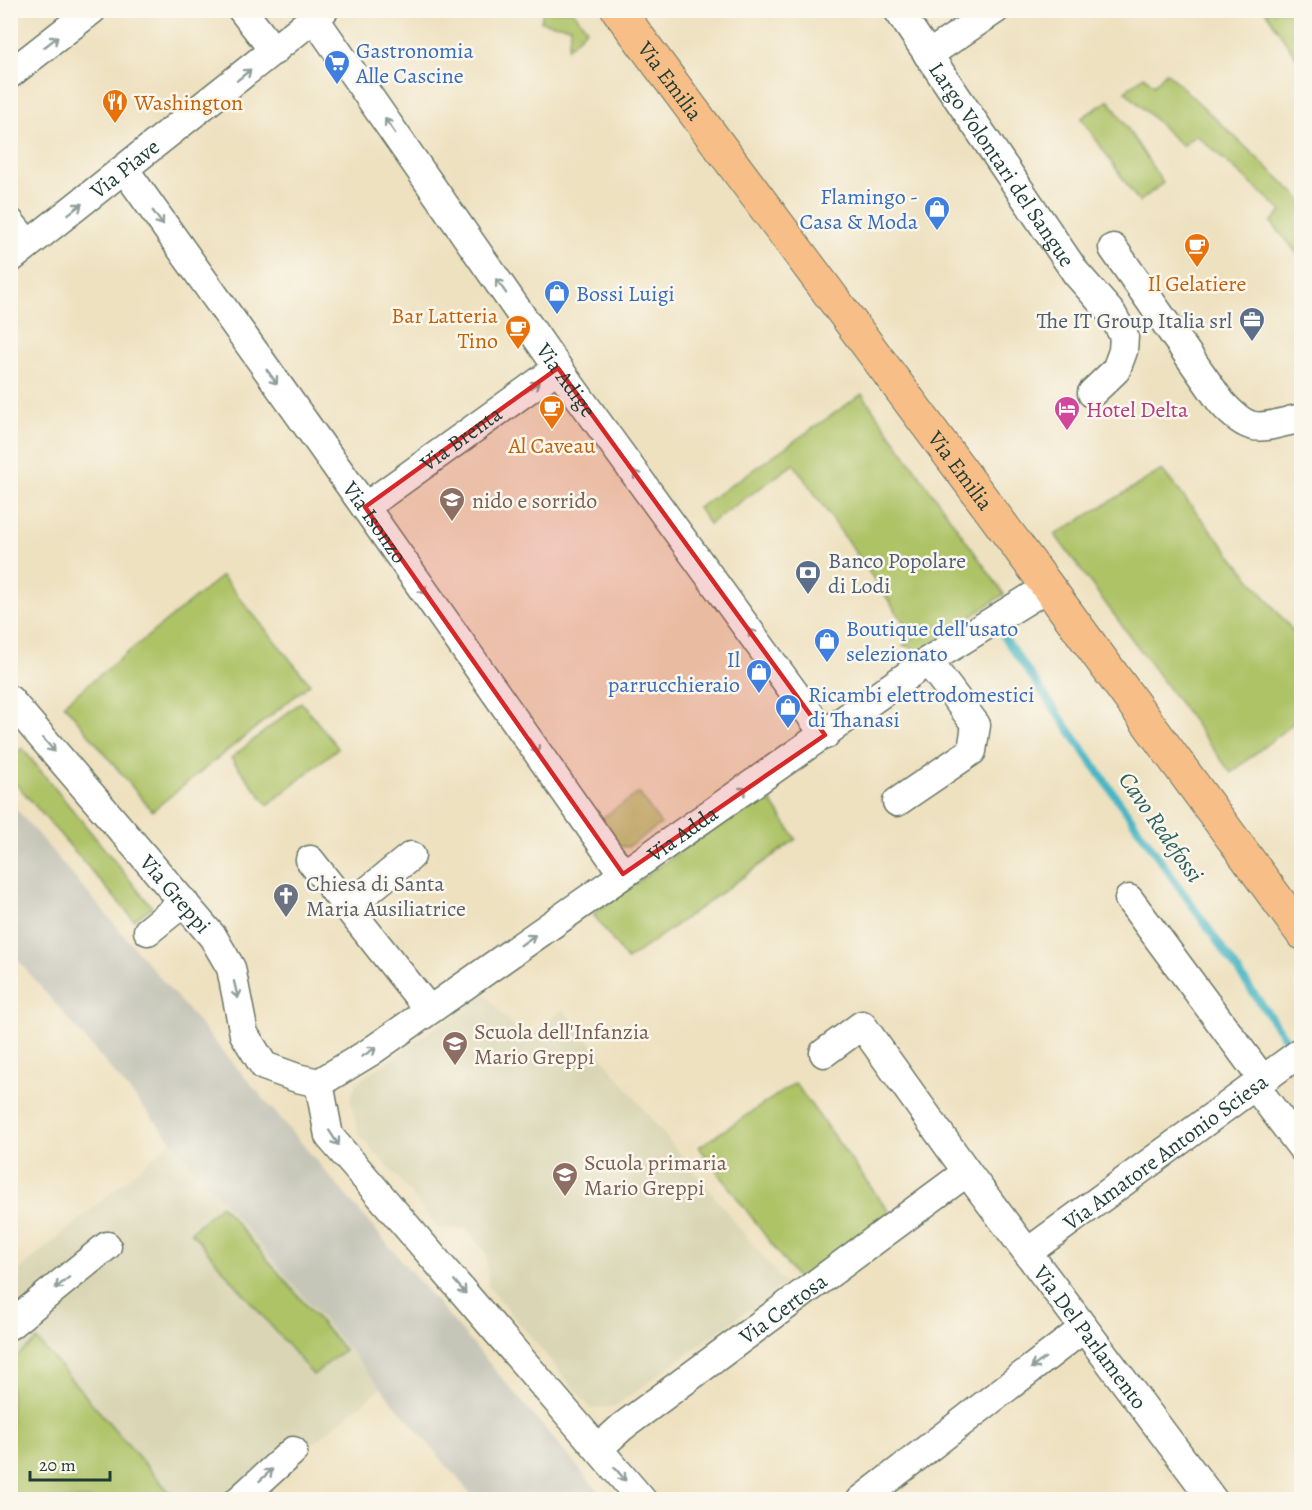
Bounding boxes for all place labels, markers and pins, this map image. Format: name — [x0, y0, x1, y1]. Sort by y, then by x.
place label: Gastronomia Alle Cascine — [355, 36, 474, 91]
supermarket icon: Gastronomia Alle Cascine — [322, 48, 352, 86]
restaurant icon: Washington — [100, 87, 130, 125]
place label: Washington — [133, 88, 243, 118]
place label: Flamingo - Casa & Moda — [800, 182, 919, 237]
shop icon: Flamingo - Casa & Moda — [922, 194, 952, 232]
cafe icon: Il Gelatiere — [1182, 231, 1212, 269]
place label: Il Gelatiere — [1148, 269, 1246, 299]
shop icon: Bossi Luigi — [542, 278, 572, 316]
place label: Bossi Luigi — [576, 279, 675, 309]
place label: Bar Latteria Tino — [391, 301, 499, 356]
office icon: The IT Group Italia srl — [1237, 305, 1267, 343]
place label: The IT Group Italia srl — [1037, 306, 1232, 336]
cafe icon: Bar Latteria Tino — [503, 313, 533, 351]
cafe icon: Al Caveau — [537, 393, 567, 431]
hotel icon: Hotel Delta — [1052, 394, 1082, 432]
place label: Hotel Delta — [1086, 395, 1189, 425]
place label: Al Caveau — [507, 431, 596, 461]
school or university icon: nido e sorrido — [437, 485, 467, 523]
place label: nido e sorrido — [472, 486, 597, 516]
place label: Banco Popolare di Lodi — [828, 546, 966, 601]
bank icon: Banco Popolare di Lodi — [793, 558, 823, 596]
place label: Boutique dell'usato selezionato — [846, 614, 1018, 669]
shop icon: Boutique dell'usato selezionato — [812, 626, 842, 664]
place label: Il parrucchieraio — [608, 645, 740, 700]
shop icon: Il parrucchieraio — [744, 657, 774, 695]
place label: Ricambi elettrodomestici di Thanasi — [808, 680, 1034, 735]
shop icon: Ricambi elettrodomestici di Thanasi — [773, 692, 803, 730]
place label: Chiesa di Santa Maria Ausiliatrice — [306, 869, 466, 924]
church icon: Chiesa di Santa Maria Ausiliatrice — [271, 881, 301, 919]
place label: Scuola dell'Infanzia Mario Greppi — [474, 1017, 650, 1072]
school or university icon: Scuola dell'Infanzia Mario Greppi — [440, 1029, 470, 1067]
place label: Scuola primaria Mario Greppi — [584, 1148, 728, 1203]
school or university icon: Scuola primaria Mario Greppi — [550, 1160, 580, 1198]

